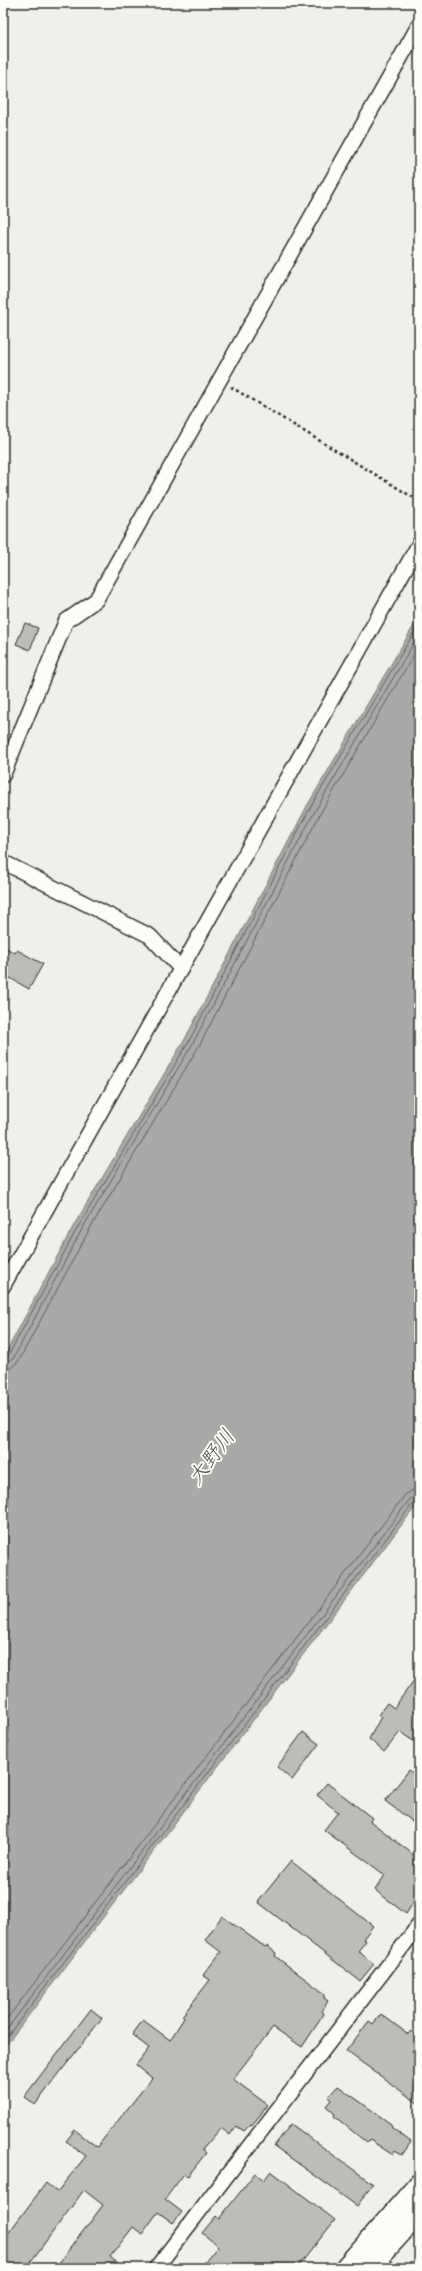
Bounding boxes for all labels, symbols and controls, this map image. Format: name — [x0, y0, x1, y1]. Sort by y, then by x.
water label: 大野川 — [182, 1424, 240, 1490]

